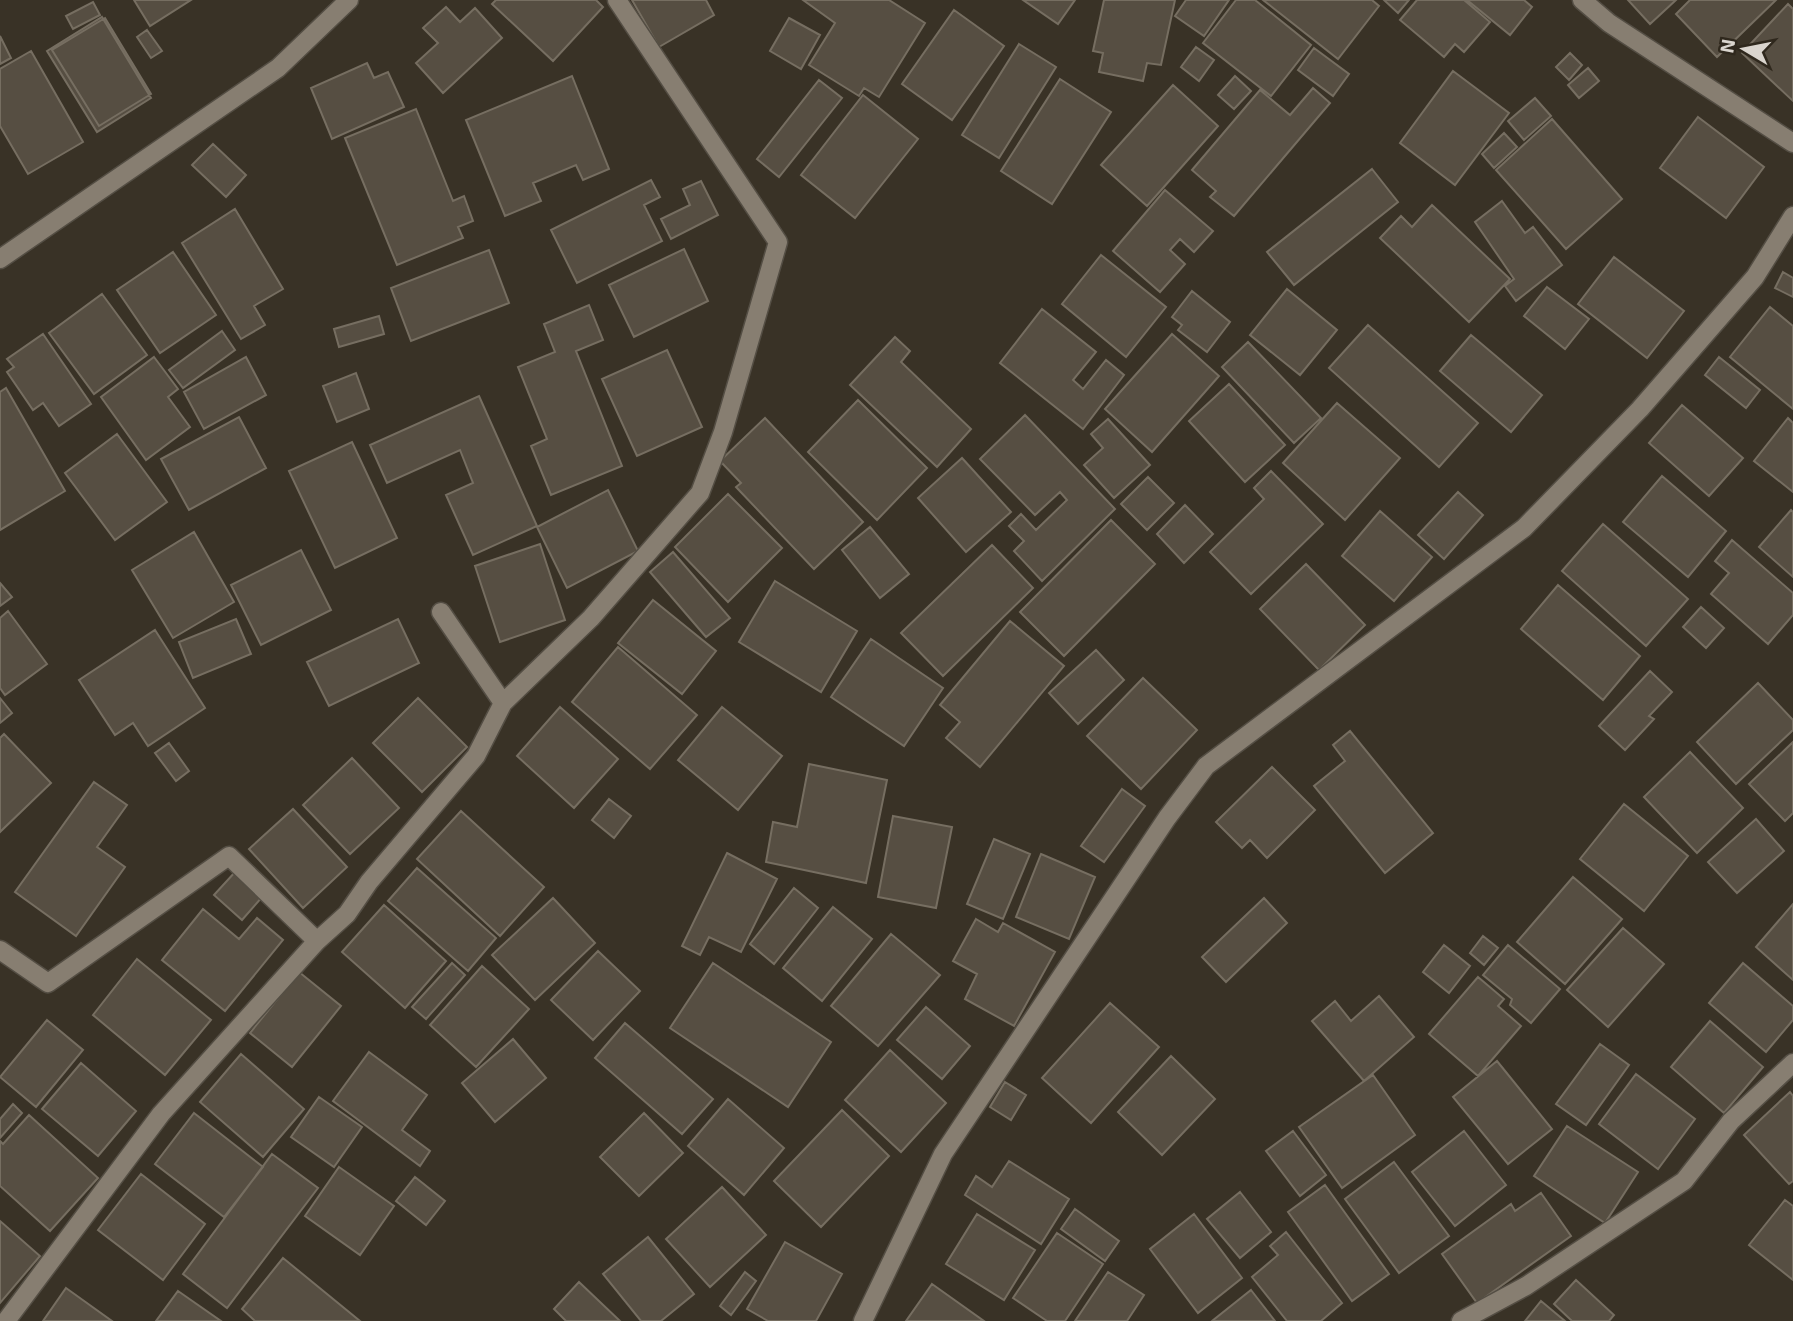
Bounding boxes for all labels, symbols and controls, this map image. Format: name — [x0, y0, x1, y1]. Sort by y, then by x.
north arrow — [1709, 14, 1779, 84]
text: N — [1714, 37, 1739, 55]

